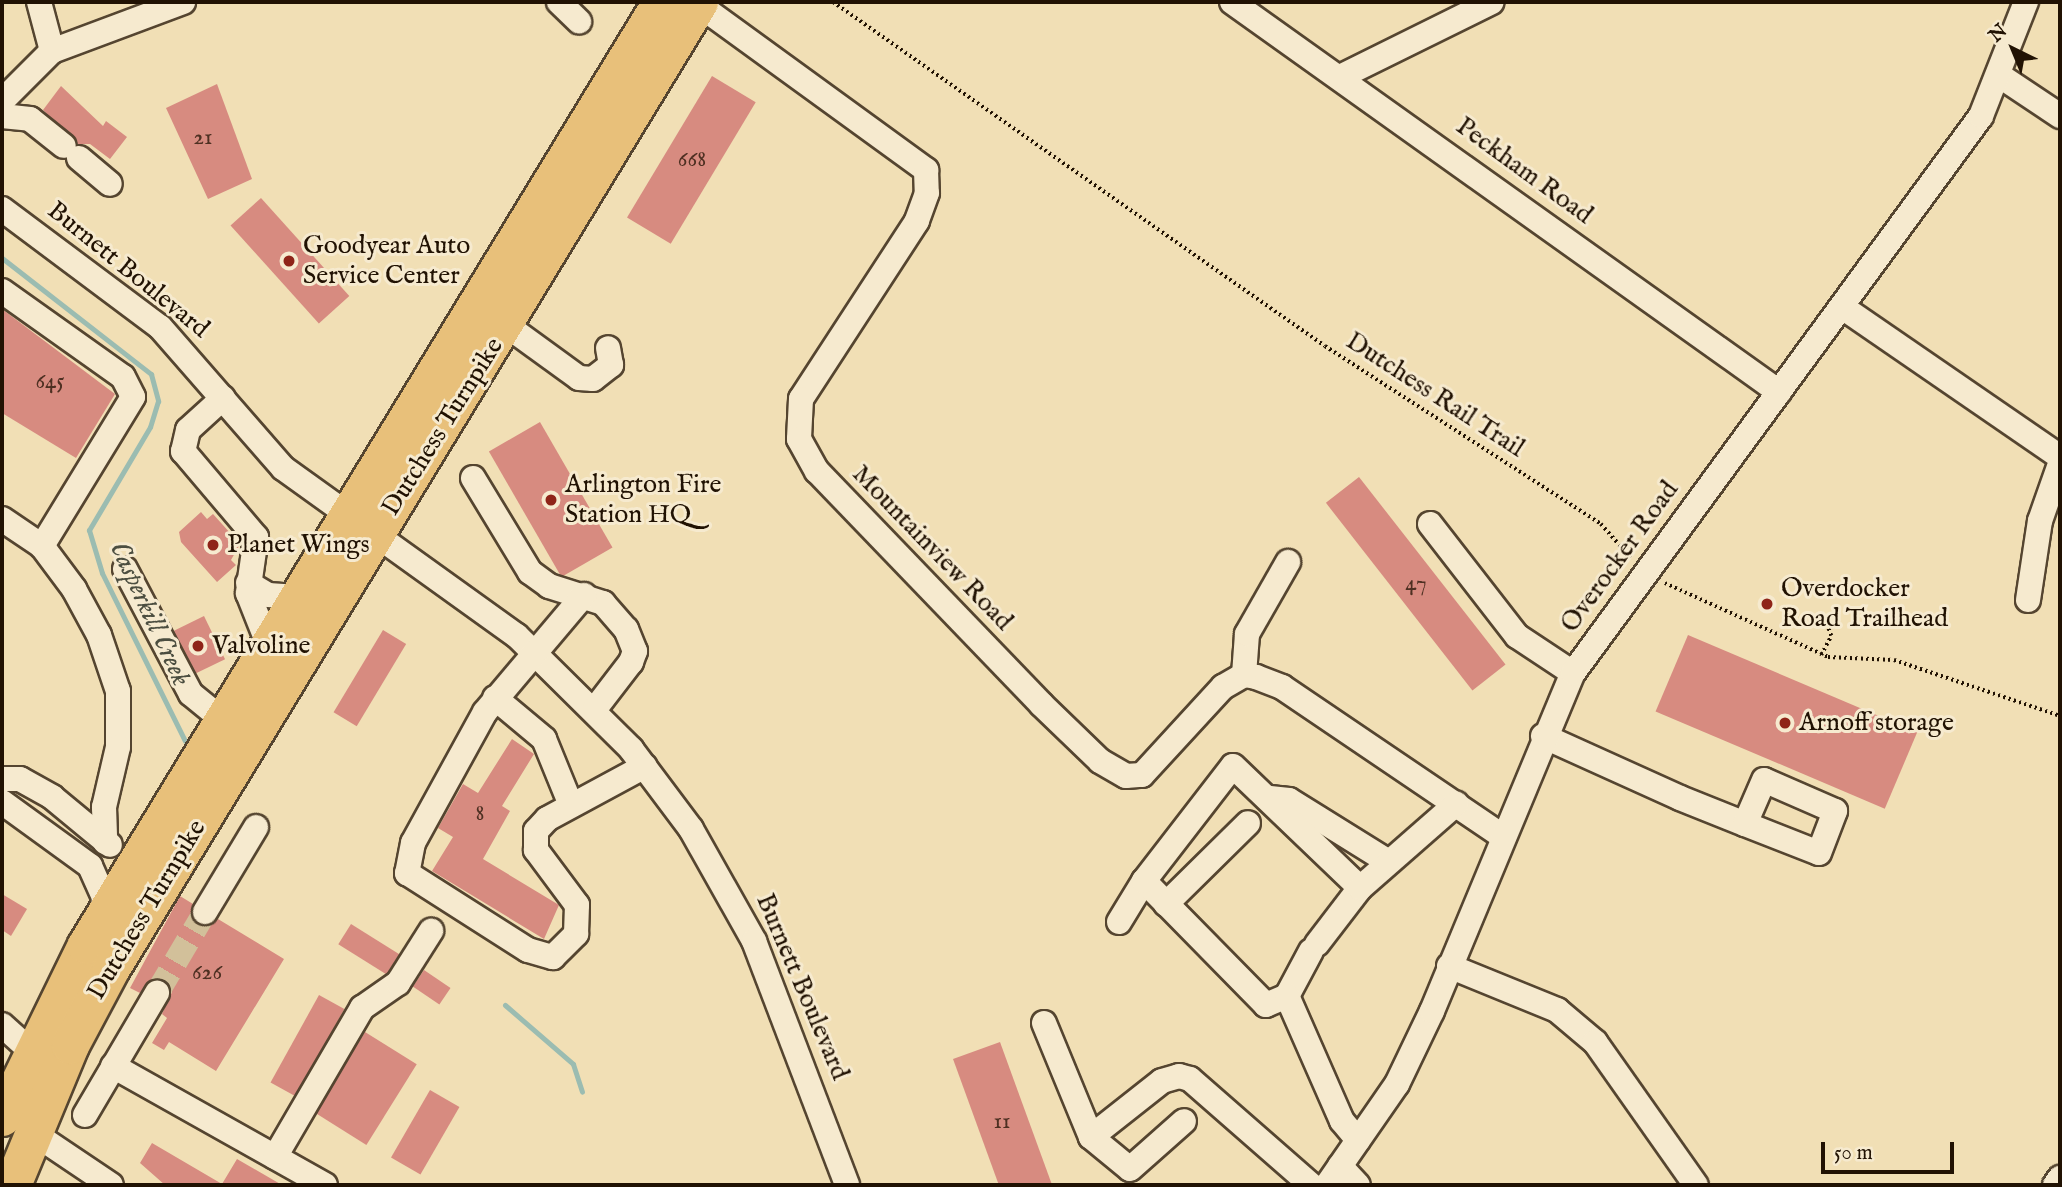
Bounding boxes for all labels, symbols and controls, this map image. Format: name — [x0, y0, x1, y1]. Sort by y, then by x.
north arrow — [1978, 14, 2048, 84]
text: N — [1984, 19, 2013, 48]
street label: Peckham Road — [1450, 111, 1598, 231]
house number: 21 — [193, 124, 213, 152]
house number: 668 — [678, 146, 706, 174]
street label: Burnett Boulevard — [41, 195, 215, 345]
place label: Goodyear Auto Service Center — [303, 230, 470, 292]
marker: Goodyear Auto Service Center — [281, 253, 297, 269]
street label: Dutchess Rail Trail — [1340, 326, 1530, 464]
street label: Dutchess Turnpike — [376, 332, 510, 522]
house number: 645 — [35, 368, 65, 396]
street label: Mountainview Road — [845, 459, 1019, 637]
place label: Arlington Fire Station HQ — [565, 469, 721, 530]
street label: Overocker Road — [1555, 475, 1685, 639]
marker: Arlington Fire Station HQ — [543, 492, 559, 508]
place label: Planet Wings — [227, 529, 370, 561]
water label: Casperkill Creek — [101, 536, 197, 692]
marker: Planet Wings — [205, 537, 221, 553]
house number: 47 — [1405, 570, 1427, 598]
place label: Overdocker Road Trailhead — [1781, 573, 1948, 634]
marker: Overdocker Road Trailhead — [1759, 596, 1775, 612]
place label: Valvoline — [212, 630, 310, 662]
marker: Valvoline — [190, 638, 206, 654]
place label: Arnoff storage — [1799, 707, 1954, 739]
marker: Arnoff storage — [1777, 715, 1793, 731]
house number: 8 — [475, 800, 485, 828]
street label: Dutchess Turnpike — [81, 814, 213, 1006]
street label: Burnett Boulevard — [749, 889, 855, 1085]
house number: 626 — [192, 959, 222, 987]
house number: 11 — [993, 1108, 1011, 1136]
scale bar — [1824, 1128, 1957, 1172]
text: 50 m — [1834, 1140, 1873, 1167]

